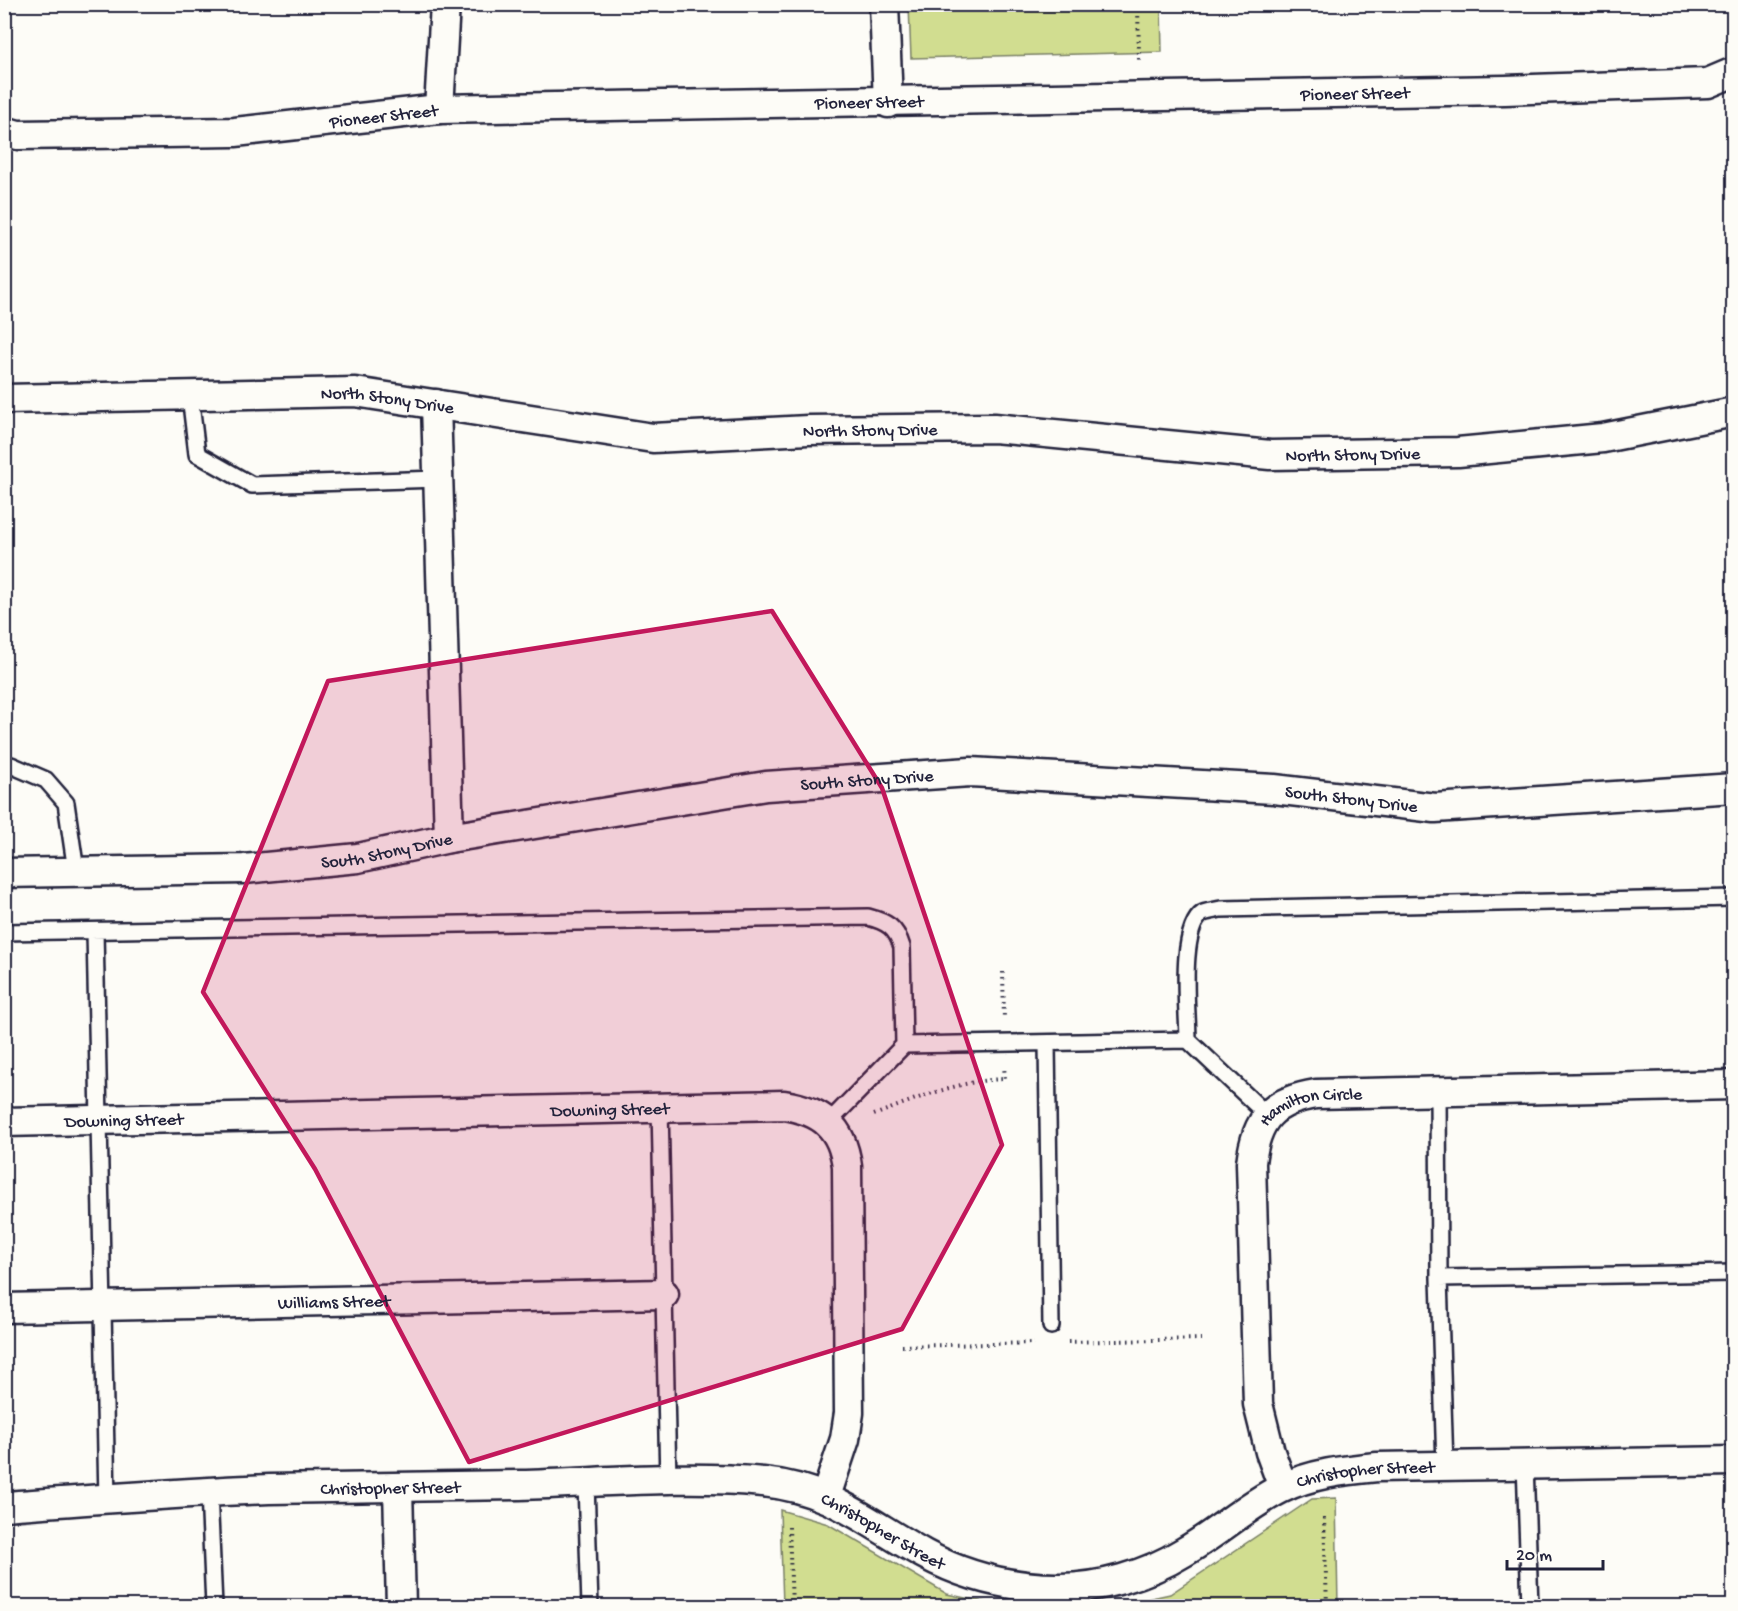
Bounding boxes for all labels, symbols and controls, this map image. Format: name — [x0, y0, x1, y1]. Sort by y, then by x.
street label: Pioneer Street — [1299, 84, 1411, 107]
street label: Pioneer Street — [813, 92, 925, 115]
street label: Pioneer Street — [327, 101, 441, 134]
street label: North Stony Drive — [320, 384, 456, 420]
street label: North Stony Drive — [803, 421, 938, 443]
street label: North Stony Drive — [1285, 445, 1421, 468]
street label: South Stony Drive — [800, 766, 935, 797]
street label: South Stony Drive — [1284, 782, 1419, 819]
street label: South Stony Drive — [320, 829, 455, 875]
street label: Hamilton Circle — [1256, 1085, 1363, 1131]
street label: Downing Street — [549, 1099, 671, 1123]
street label: Downing Street — [63, 1110, 185, 1134]
street label: Williams Street — [277, 1292, 392, 1315]
street label: Christopher Street — [1294, 1458, 1436, 1494]
street label: Christopher Street — [320, 1478, 462, 1501]
street label: Christopher Street — [817, 1489, 949, 1577]
scale bar — [1507, 1533, 1603, 1571]
text: 20 m — [1516, 1546, 1552, 1567]

